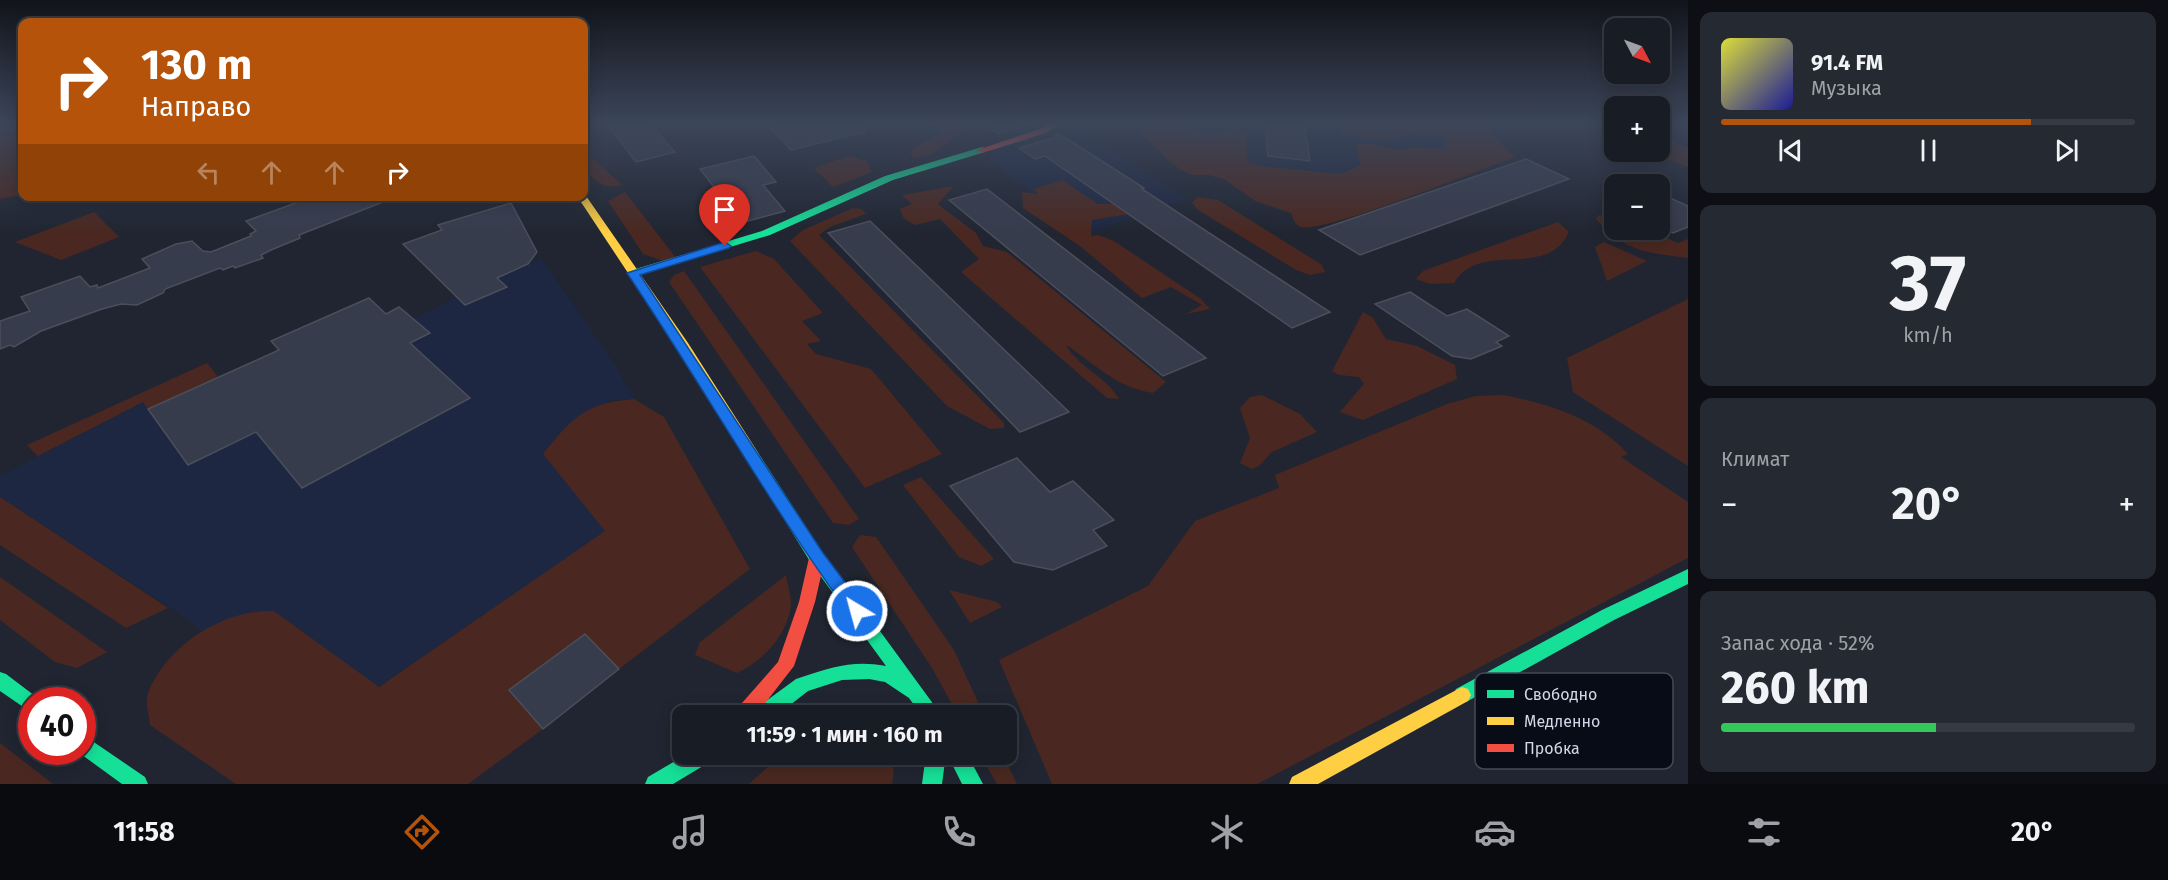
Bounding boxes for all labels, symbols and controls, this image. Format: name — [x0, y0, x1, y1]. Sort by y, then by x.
north arrow — [1604, 18, 1670, 84]
map controls — [1604, 18, 1670, 240]
text: 130 m — [141, 40, 252, 90]
icon: right — [42, 42, 120, 120]
text: 91.4 FM — [1811, 49, 1883, 76]
text: Музыка — [1811, 76, 1882, 100]
text: Направо — [141, 91, 251, 123]
button: + — [1604, 96, 1670, 162]
icon: previous — [1774, 134, 1807, 167]
icon: pause — [1912, 134, 1945, 167]
icon: next — [2050, 134, 2083, 167]
icon: left — [192, 156, 225, 189]
icon: ahead — [255, 156, 288, 189]
icon: ahead — [318, 156, 351, 189]
icon: right — [381, 156, 414, 189]
button: − — [1604, 174, 1670, 240]
pin — [699, 184, 750, 246]
icon: arrive — [708, 193, 741, 226]
text: 37 — [1890, 237, 1966, 331]
text: km/h — [1903, 323, 1953, 347]
text: Климат — [1721, 447, 1789, 471]
text: 20° — [1891, 477, 1965, 531]
text: − — [1721, 485, 1738, 525]
text: + — [2119, 485, 2135, 525]
position arrow — [825, 579, 889, 643]
text: Запас хода · 52% — [1721, 631, 1874, 655]
text: 260 km — [1721, 661, 1870, 715]
legend — [1475, 673, 1673, 769]
text: Свободно — [1524, 685, 1597, 704]
speed limit sign: 40 — [18, 687, 96, 765]
text: Медленно — [1524, 712, 1600, 731]
text: 11:59 · 1 мин · 160 m — [746, 721, 943, 748]
text: Пробка — [1524, 739, 1580, 758]
icon: directions — [401, 811, 443, 853]
icon: music — [669, 811, 711, 853]
icon: phone — [938, 811, 980, 853]
icon: climate — [1206, 811, 1248, 853]
icon: car — [1474, 811, 1516, 853]
icon: filters — [1743, 811, 1785, 853]
text: 11:58 — [113, 816, 175, 848]
text: 20° — [2011, 816, 2055, 848]

